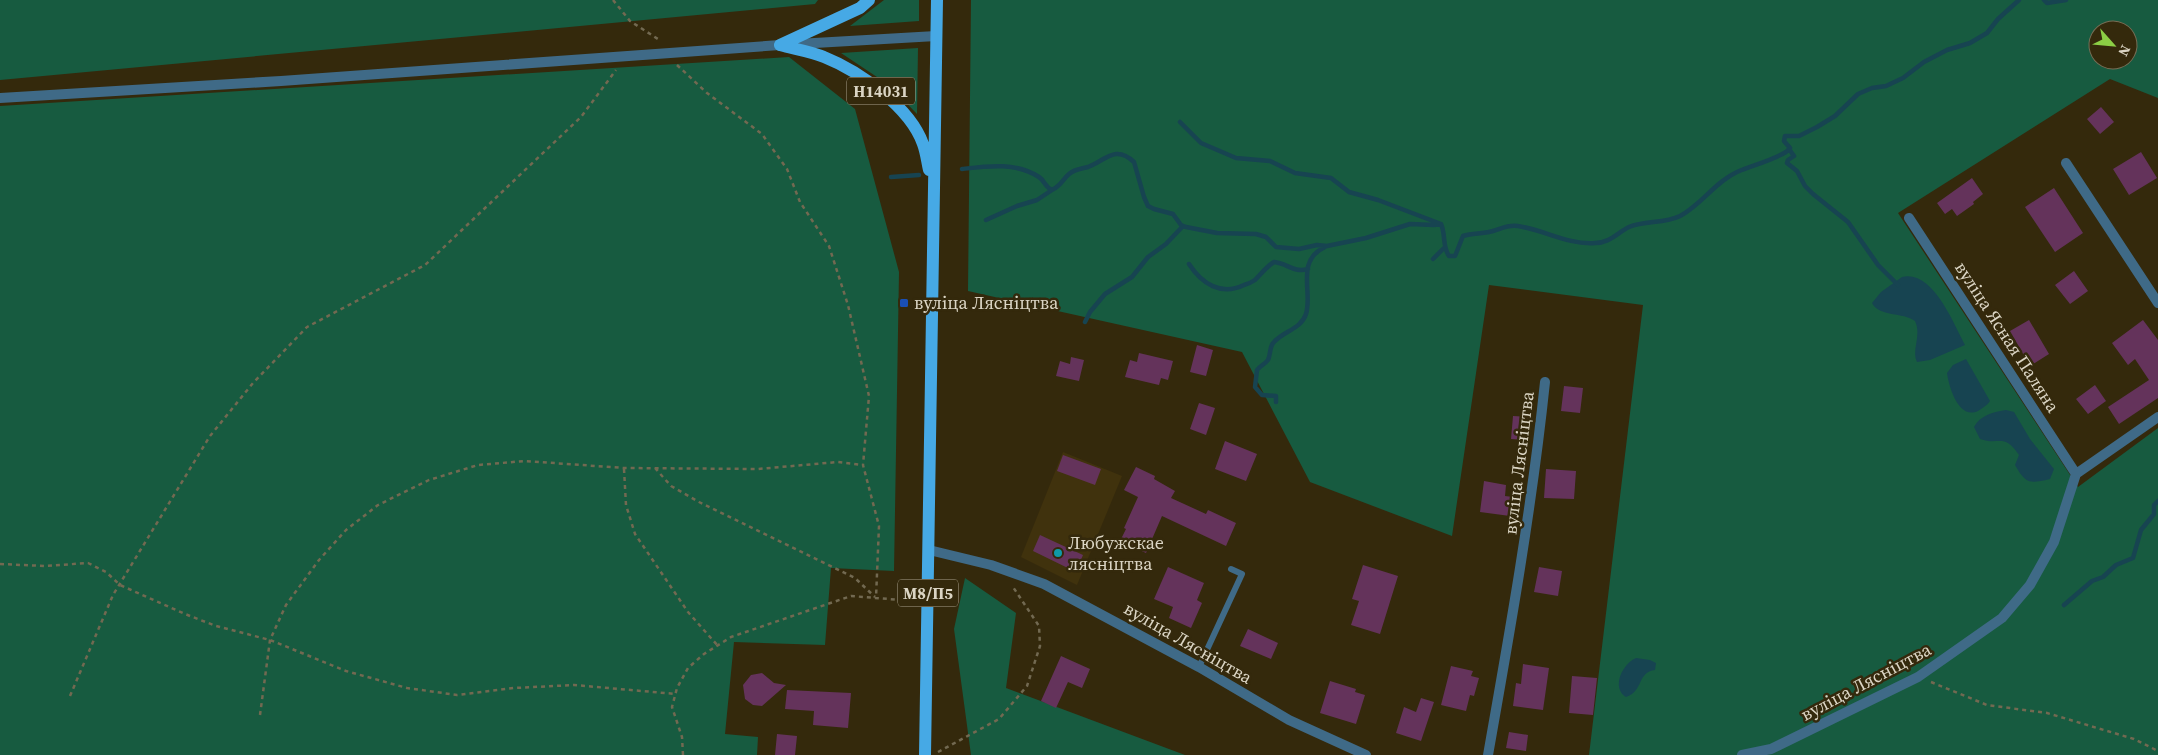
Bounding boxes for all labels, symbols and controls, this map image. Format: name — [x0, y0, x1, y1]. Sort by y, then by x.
north arrow — [2088, 20, 2138, 70]
text: N — [2113, 42, 2136, 60]
road number: Н14031 — [847, 78, 915, 104]
street label: вуліца Ясная Паляна — [1949, 256, 2066, 418]
place label: вуліца Лясніцтва — [914, 290, 1059, 315]
marker: вуліца Лясніцтва — [898, 297, 910, 309]
street label: вуліца Лясніцтва — [1497, 389, 1540, 536]
place label: Любужскае лясніцтва — [1068, 530, 1164, 576]
marker: Любужскае лясніцтва — [1052, 547, 1064, 559]
road number: М8/П5 — [898, 580, 958, 606]
street label: вуліца Лясніцтва — [1120, 596, 1258, 690]
street label: вуліца Лясніцтва — [1796, 636, 1936, 726]

